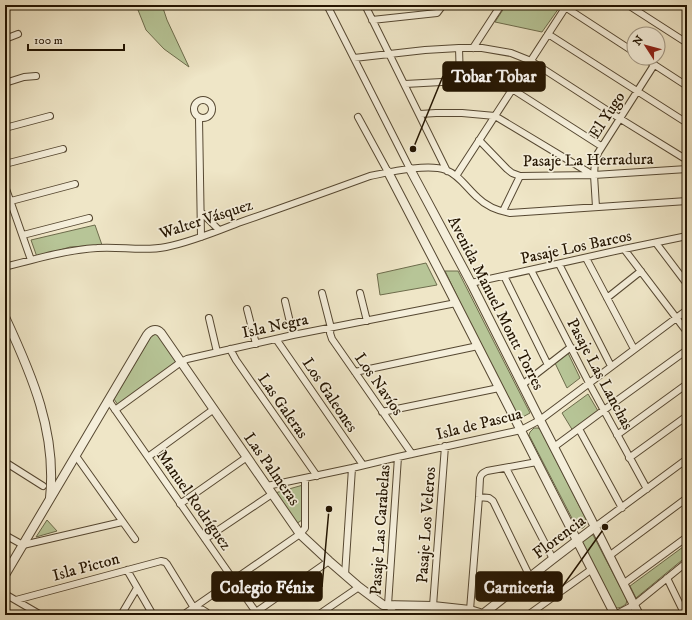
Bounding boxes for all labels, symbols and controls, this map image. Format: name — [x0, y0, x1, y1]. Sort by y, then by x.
scale bar — [28, 26, 124, 52]
north arrow — [626, 26, 666, 66]
text: 100 m — [34, 33, 63, 48]
text: N — [630, 33, 647, 48]
callout: Tobar Tobar — [443, 62, 545, 91]
text: Tobar Tobar — [450, 66, 537, 88]
street label: El Yugo — [584, 88, 630, 142]
street label: Pasaje La Herradura — [522, 149, 654, 171]
street label: Walter Vásquez — [156, 195, 255, 244]
street label: Avenida Manuel Montt Torres — [443, 213, 549, 393]
street label: Pasaje Los Barcos — [519, 225, 633, 269]
street label: Isla Negra — [240, 309, 310, 343]
street label: Pasaje Las Lanchas — [562, 315, 638, 433]
street label: Los Navíos — [350, 349, 408, 419]
street label: Los Galeones — [298, 354, 362, 436]
street label: Las Galeras — [253, 370, 313, 442]
street label: Isla de Pascua — [434, 404, 524, 444]
street label: Las Palmeras — [240, 429, 304, 509]
street label: Manuel Rodríguez — [152, 446, 236, 554]
street label: Pasaje Las Carabelas — [365, 464, 395, 596]
street label: Pasaje Los Veleros — [412, 466, 440, 584]
street label: Florencia — [529, 511, 590, 563]
street label: Isla Picton — [50, 548, 122, 586]
callout: Colegio Fénix — [212, 572, 322, 601]
callout: Carniceria — [476, 572, 562, 601]
text: Colegio Fénix — [220, 577, 315, 599]
text: Carniceria — [484, 577, 555, 599]

